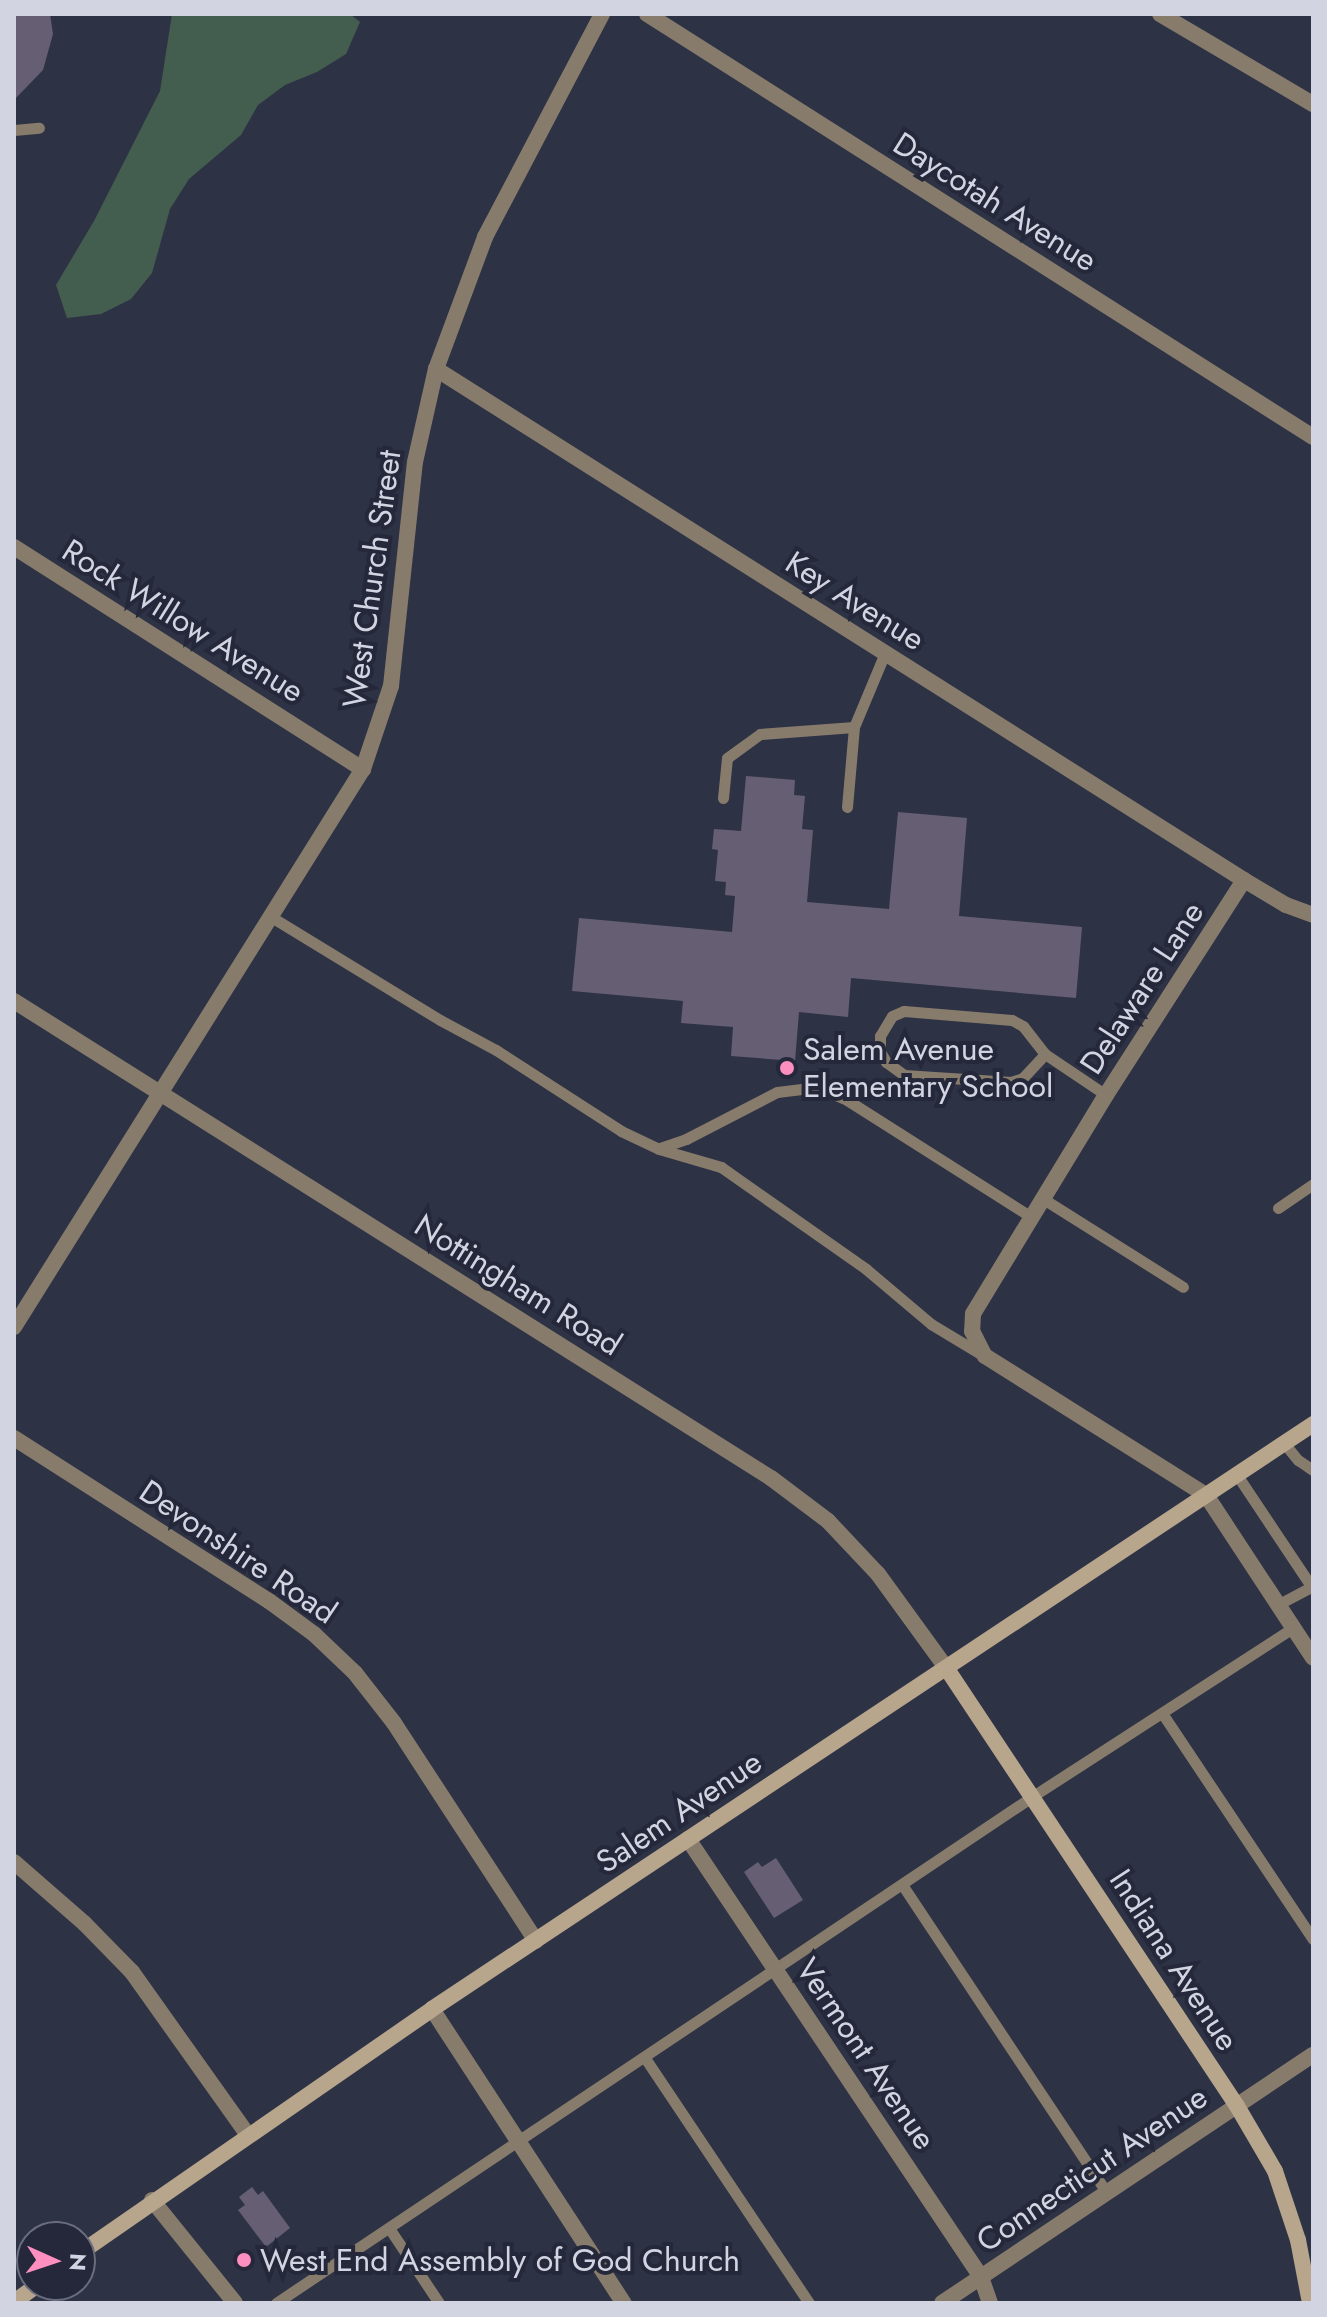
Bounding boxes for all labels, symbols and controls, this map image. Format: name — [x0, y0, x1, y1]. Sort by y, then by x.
street label: Daycotah Avenue — [886, 124, 1104, 280]
street label: West Church Street — [335, 448, 409, 710]
street label: Rock Willow Avenue — [55, 531, 311, 711]
street label: Key Avenue — [778, 543, 932, 659]
street label: Delaware Lane — [1072, 895, 1212, 1081]
place label: Salem Avenue Elementary School — [803, 1031, 1053, 1106]
marker: Salem Avenue Elementary School — [778, 1059, 796, 1077]
street label: Nottingham Road — [407, 1206, 629, 1364]
street label: Devonshire Road — [132, 1472, 344, 1632]
street label: Salem Avenue — [589, 1743, 769, 1881]
street label: Indiana Avenue — [1101, 1862, 1247, 2058]
street label: Vermont Avenue — [788, 1951, 944, 2157]
street label: Connecticut Avenue — [969, 2078, 1215, 2260]
north arrow — [16, 2221, 96, 2301]
place label: West End Assembly of God Church — [260, 2241, 740, 2279]
marker: West End Assembly of God Church — [235, 2251, 253, 2269]
text: N — [62, 2253, 94, 2272]

